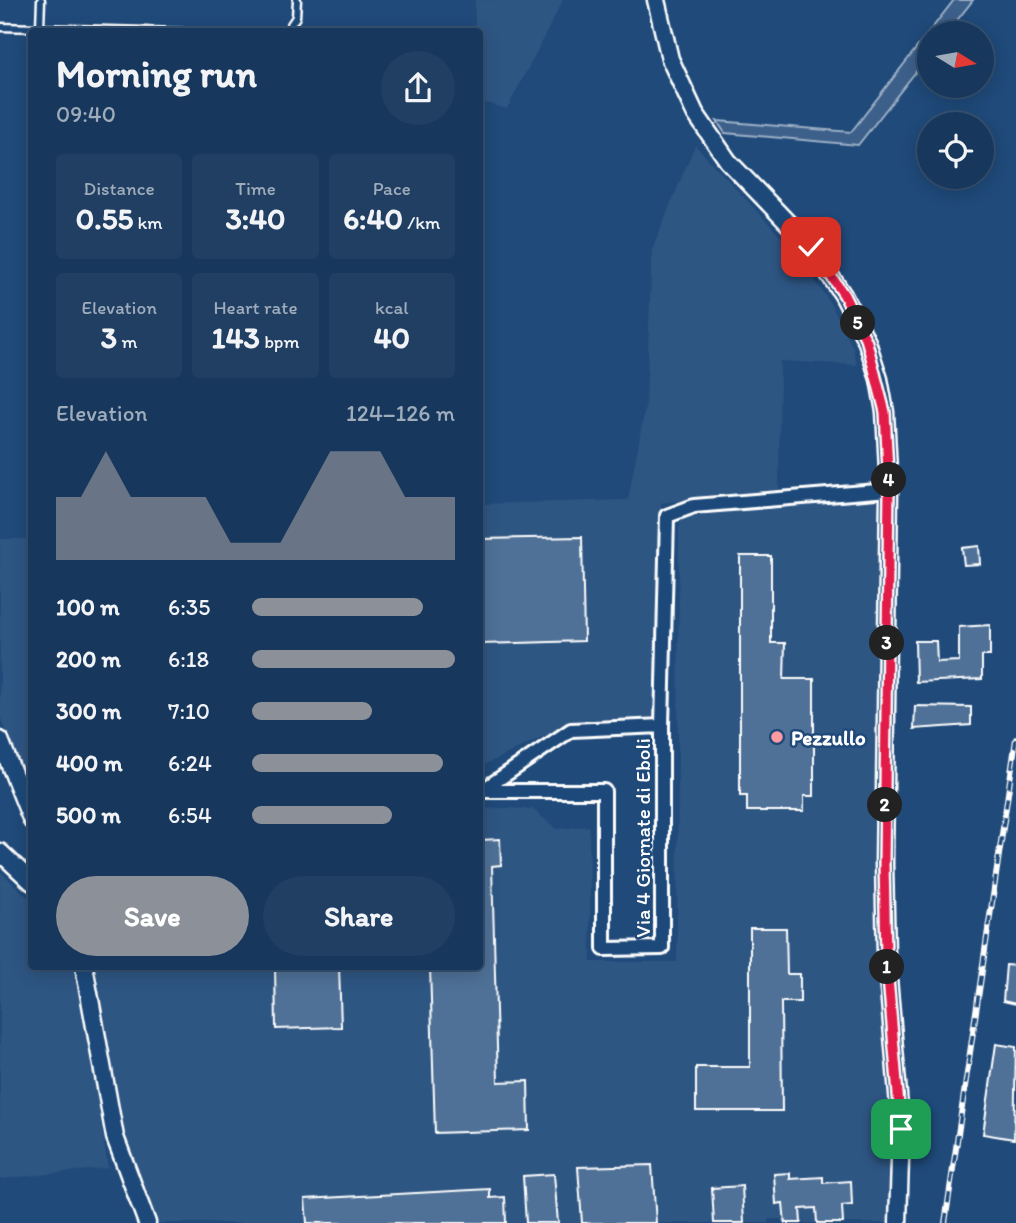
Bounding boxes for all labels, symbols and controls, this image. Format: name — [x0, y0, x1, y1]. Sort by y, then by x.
north arrow — [917, 21, 994, 98]
map controls — [917, 21, 994, 189]
text: Morning run — [56, 51, 257, 97]
button: share — [381, 51, 455, 125]
text: 09:40 — [56, 100, 116, 128]
button: locate — [917, 112, 994, 189]
text: Distance — [84, 177, 155, 200]
text: Time — [235, 177, 276, 200]
text: Pace — [373, 177, 411, 200]
text: 0.55 — [76, 200, 133, 237]
text: 3:40 — [225, 200, 286, 237]
text: 6:40 — [343, 200, 403, 237]
text: km — [133, 211, 163, 234]
text: /km — [403, 211, 440, 234]
pin — [781, 217, 841, 277]
icon: check — [792, 228, 830, 266]
text: Elevation — [81, 296, 157, 319]
text: Heart rate — [213, 296, 298, 319]
text: kcal — [375, 296, 409, 319]
pin: 5 — [840, 306, 876, 340]
text: 5 — [853, 311, 862, 334]
text: 3 — [101, 319, 117, 356]
text: 143 — [212, 319, 260, 356]
text: 40 — [374, 319, 410, 356]
text: m — [117, 330, 137, 353]
text: bpm — [260, 330, 299, 353]
text: Elevation — [56, 399, 147, 427]
text: 124–126 m — [346, 399, 455, 427]
pin: 4 — [872, 462, 906, 498]
text: 4 — [883, 468, 894, 491]
text: 100 m — [56, 593, 120, 621]
text: 6:35 — [168, 593, 210, 621]
pin: 3 — [870, 626, 904, 660]
text: 3 — [881, 631, 892, 654]
text: 200 m — [56, 645, 121, 673]
text: 6:18 — [168, 645, 209, 673]
text: 300 m — [56, 697, 121, 725]
text: 7:10 — [168, 697, 210, 725]
place label: Pezzullo — [791, 725, 866, 750]
marker: Pezzullo — [769, 729, 785, 745]
street label: Via 4 Giornate di Eboli — [630, 738, 655, 938]
text: 400 m — [56, 749, 123, 777]
text: 6:24 — [168, 749, 212, 777]
pin: 2 — [868, 788, 903, 822]
text: 2 — [880, 793, 890, 816]
text: 500 m — [56, 801, 121, 829]
text: 6:54 — [168, 801, 212, 829]
button: Save — [56, 876, 249, 956]
button: Share — [263, 876, 455, 956]
pin: 1 — [870, 950, 904, 984]
text: 1 — [882, 955, 891, 978]
pin — [871, 1099, 931, 1159]
icon: arrive — [882, 1110, 920, 1148]

